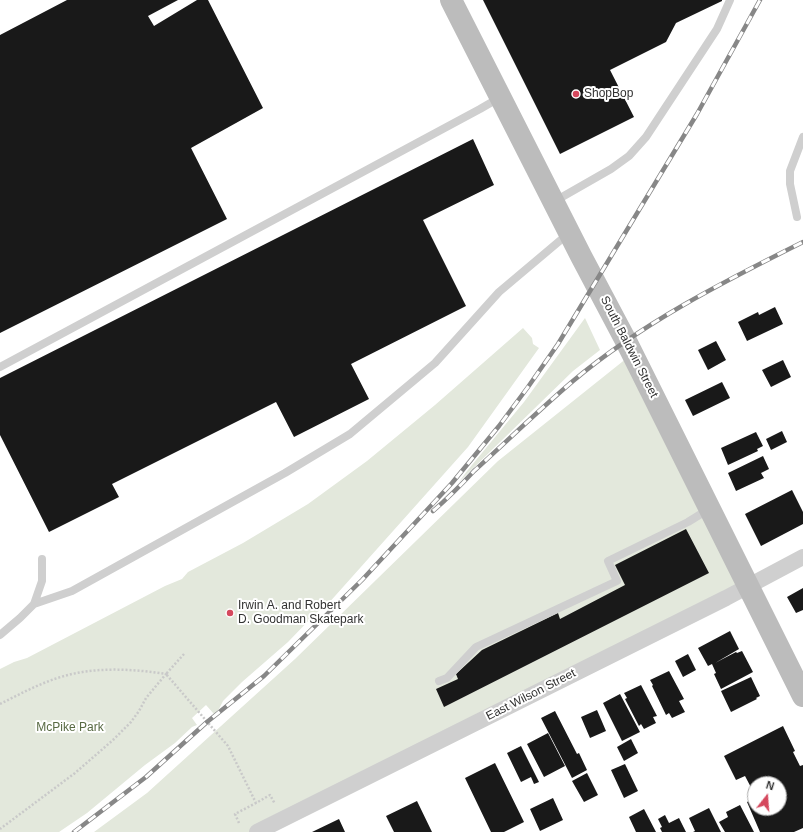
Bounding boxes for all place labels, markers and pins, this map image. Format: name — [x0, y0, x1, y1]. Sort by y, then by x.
place label: ShopBop — [584, 87, 633, 101]
marker: ShopBop — [571, 89, 581, 99]
place label: Irwin A. and Robert D. Goodman Skatepark — [238, 599, 363, 627]
marker: Irwin A. and Robert D. Goodman Skatepark — [225, 608, 235, 618]

